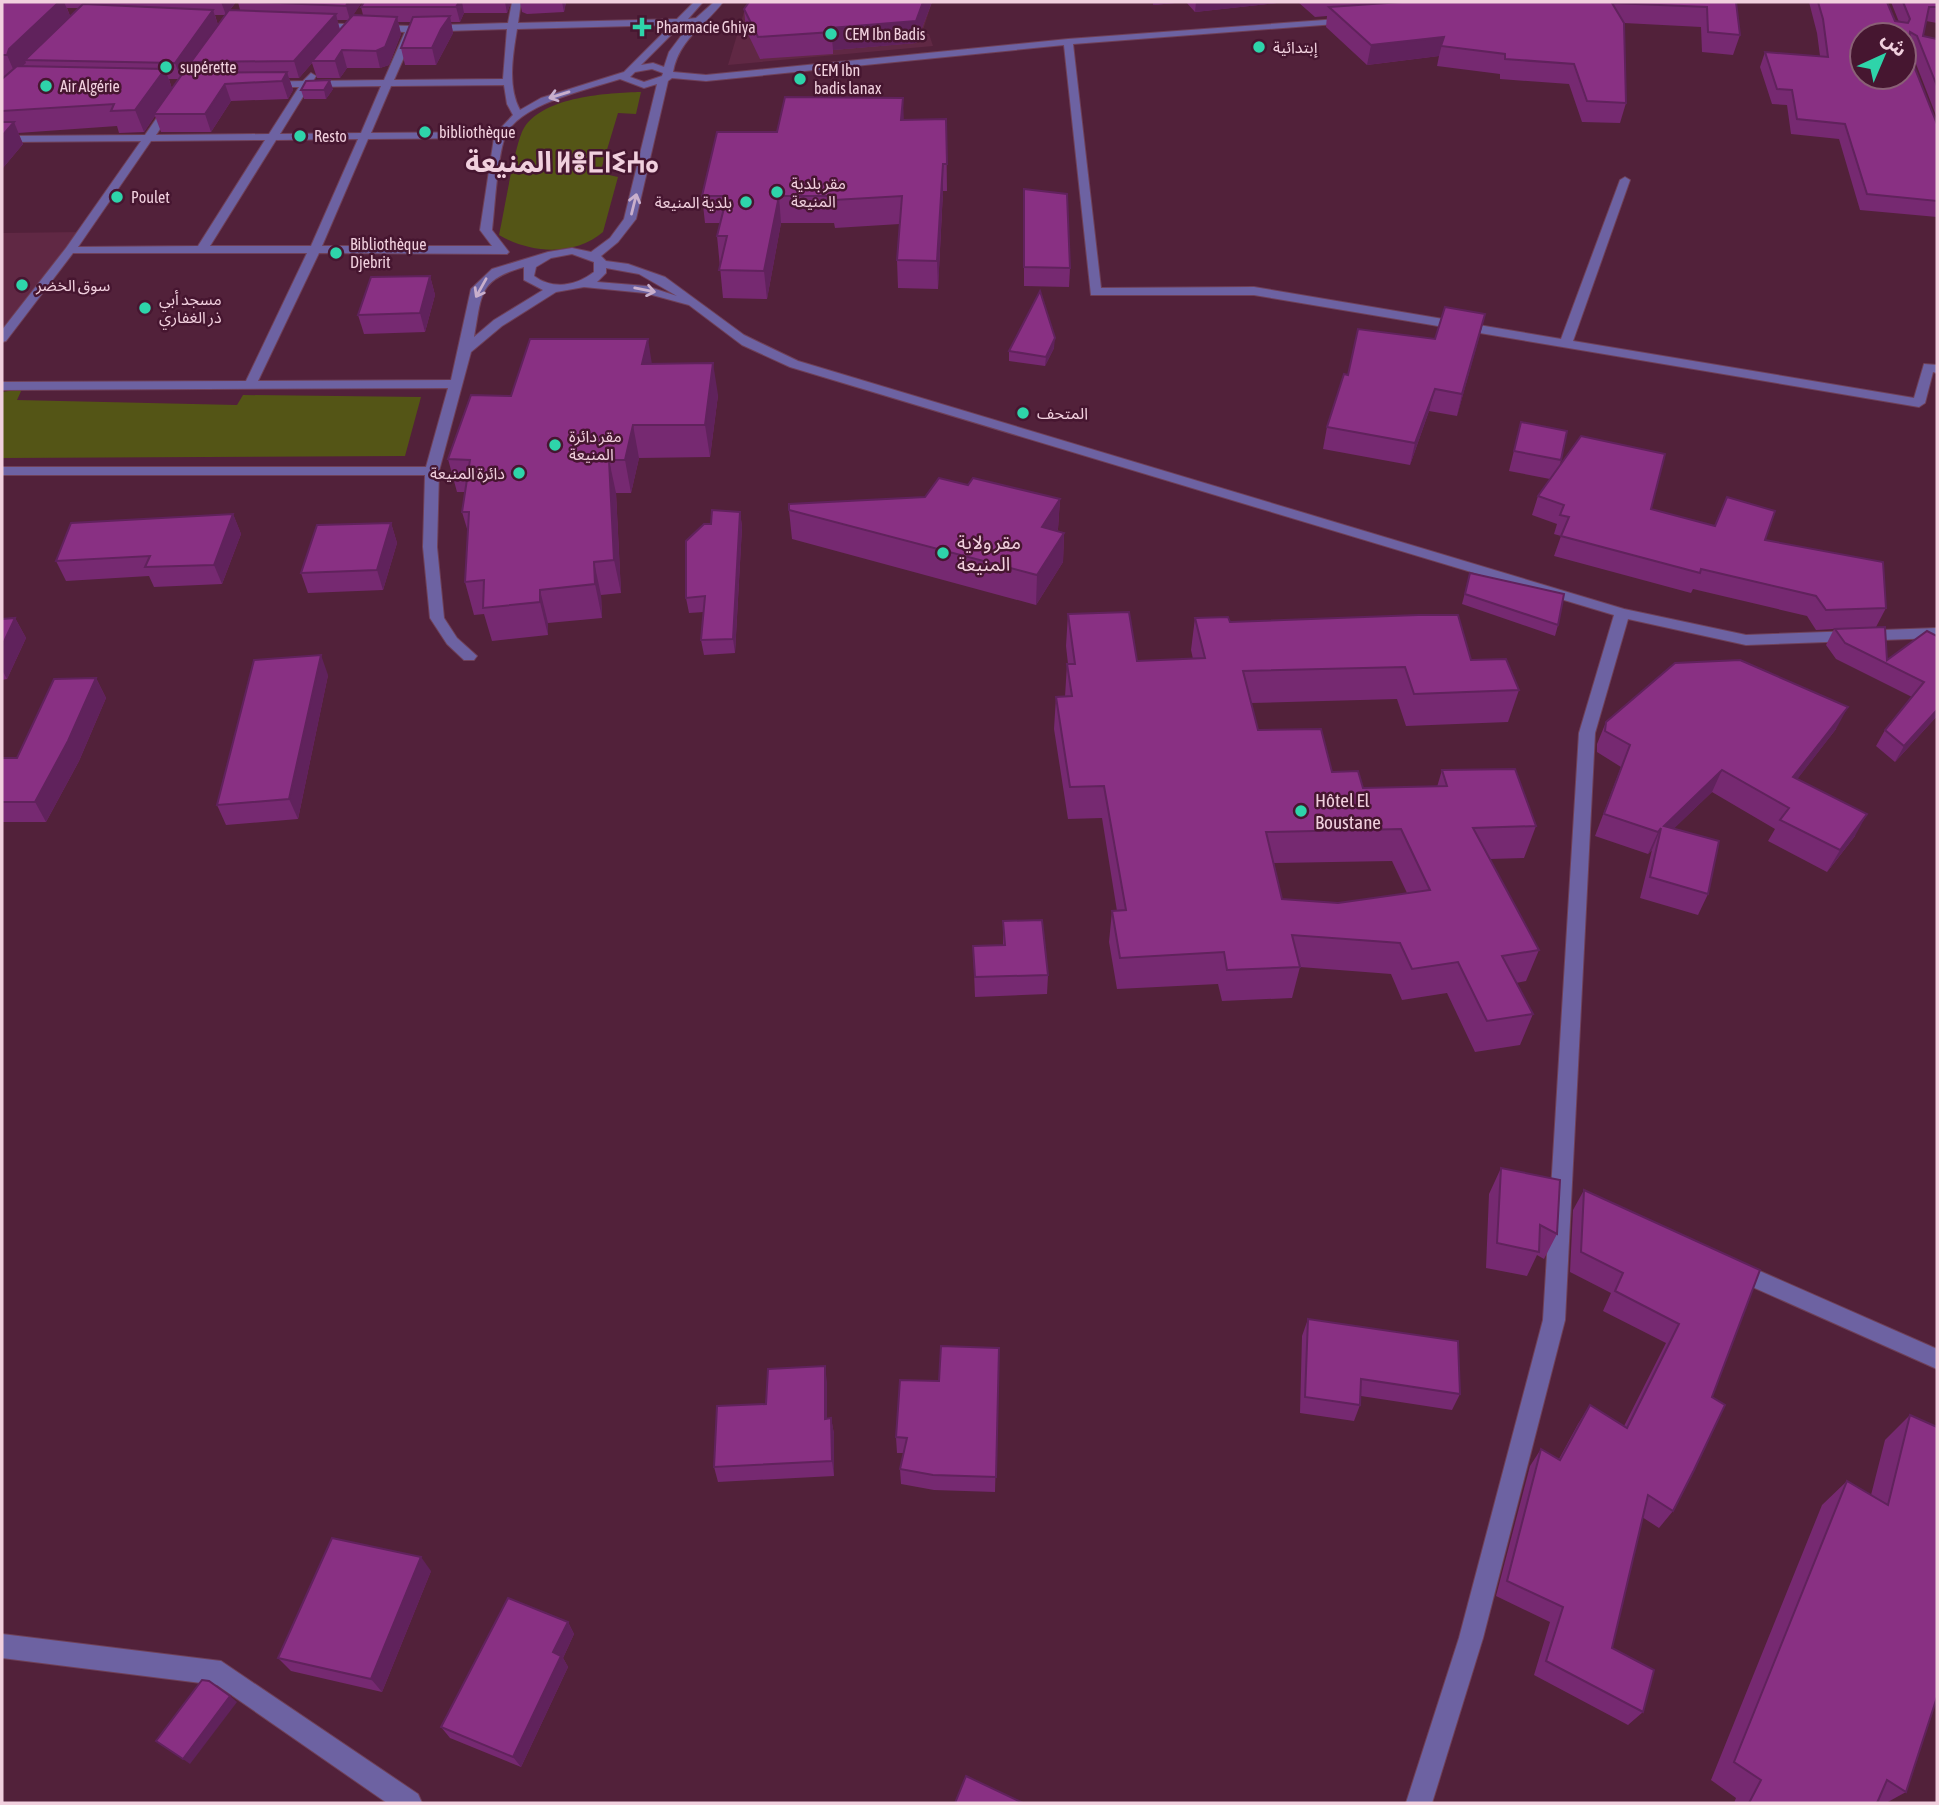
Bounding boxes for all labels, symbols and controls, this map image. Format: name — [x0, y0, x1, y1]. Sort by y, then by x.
place label: Pharmacie Ghiya — [656, 18, 756, 37]
marker: Pharmacie Ghiya — [634, 19, 650, 35]
north arrow — [1848, 21, 1918, 91]
place label: CEM Ibn Badis — [845, 25, 926, 43]
marker: CEM Ibn Badis — [823, 26, 839, 42]
text: ش — [1878, 27, 1912, 61]
place label: إبتدائية — [1273, 38, 1318, 58]
marker: إبتدائية — [1251, 39, 1267, 55]
place label: supérette — [180, 58, 237, 77]
marker: supérette — [158, 59, 174, 75]
place label: CEM Ibn badis lanax — [814, 61, 882, 97]
marker: CEM Ibn badis lanax — [792, 71, 808, 87]
place label: Air Algérie — [60, 77, 120, 96]
marker: Air Algérie — [38, 78, 54, 94]
one-way arrow — [549, 90, 571, 103]
place label: bibliothèque — [439, 123, 515, 142]
marker: bibliothèque — [417, 124, 433, 140]
place label: Resto — [314, 127, 347, 145]
marker: Resto — [292, 128, 308, 144]
district label: المنيعة ⵍⴻⵎⵏⵉⵄⴰ — [465, 146, 659, 178]
place label: مقر بلدية المنيعة — [791, 174, 846, 210]
marker: مقر بلدية المنيعة — [769, 184, 785, 200]
place label: Poulet — [131, 188, 170, 206]
marker: Poulet — [109, 189, 125, 205]
one-way arrow — [628, 193, 641, 216]
place label: بلدية المنيعة — [655, 193, 732, 211]
marker: بلدية المنيعة — [738, 194, 754, 210]
place label: Bibliothèque Djebrit — [350, 235, 426, 272]
marker: Bibliothèque Djebrit — [328, 245, 344, 261]
place label: سوق الخضر — [35, 276, 110, 295]
marker: سوق الخضر — [14, 277, 30, 293]
one-way arrow — [474, 277, 488, 297]
one-way arrow — [633, 284, 656, 298]
place label: مسجد أبي ذر الغفاري — [159, 290, 222, 330]
marker: مسجد أبي ذر الغفاري — [137, 300, 153, 316]
place label: المتحف — [1037, 404, 1088, 422]
marker: المتحف — [1015, 405, 1031, 421]
place label: مقر دائرة المنيعة — [569, 427, 622, 463]
marker: مقر دائرة المنيعة — [547, 437, 563, 453]
place label: دائرة المنيعة — [430, 464, 505, 483]
marker: دائرة المنيعة — [511, 465, 527, 481]
place label: مقر ولاية المنيعة — [957, 531, 1021, 575]
marker: مقر ولاية المنيعة — [935, 545, 951, 561]
place label: Hôtel El Boustane — [1315, 789, 1381, 833]
marker: Hôtel El Boustane — [1293, 803, 1309, 819]

